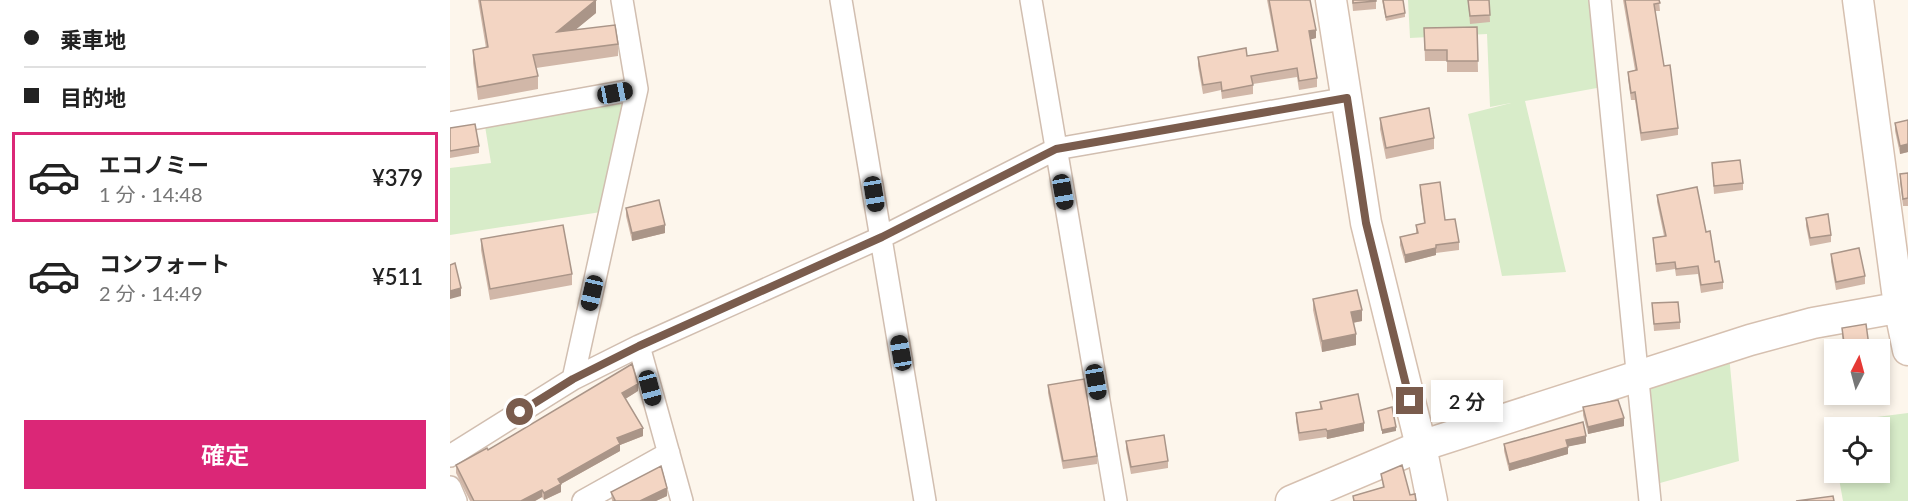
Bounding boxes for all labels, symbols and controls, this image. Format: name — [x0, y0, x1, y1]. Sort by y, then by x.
text: 乗車地 — [60, 26, 126, 53]
car — [596, 81, 634, 105]
text: 目的地 — [60, 84, 126, 111]
icon: car — [27, 150, 81, 204]
text: エコノミー — [99, 151, 209, 178]
text: ¥379 — [372, 164, 423, 191]
car — [1051, 173, 1075, 211]
car — [862, 175, 886, 213]
text: 1 分 · 14:48 — [99, 182, 203, 206]
icon: car — [27, 249, 81, 303]
text: コンフォート — [99, 250, 230, 277]
text: ¥511 — [372, 263, 423, 290]
car — [579, 273, 605, 313]
text: 2 分 · 14:49 — [99, 281, 203, 305]
car — [889, 334, 913, 372]
north arrow — [1824, 339, 1890, 405]
map controls — [1824, 339, 1890, 483]
car — [1084, 363, 1108, 401]
car — [637, 368, 663, 408]
callout: 2 分 — [1431, 380, 1503, 422]
route end — [1396, 387, 1423, 414]
text: 2 分 — [1449, 389, 1485, 413]
route start — [506, 398, 533, 425]
button: locate — [1824, 417, 1890, 483]
button: 確定 — [24, 420, 426, 489]

